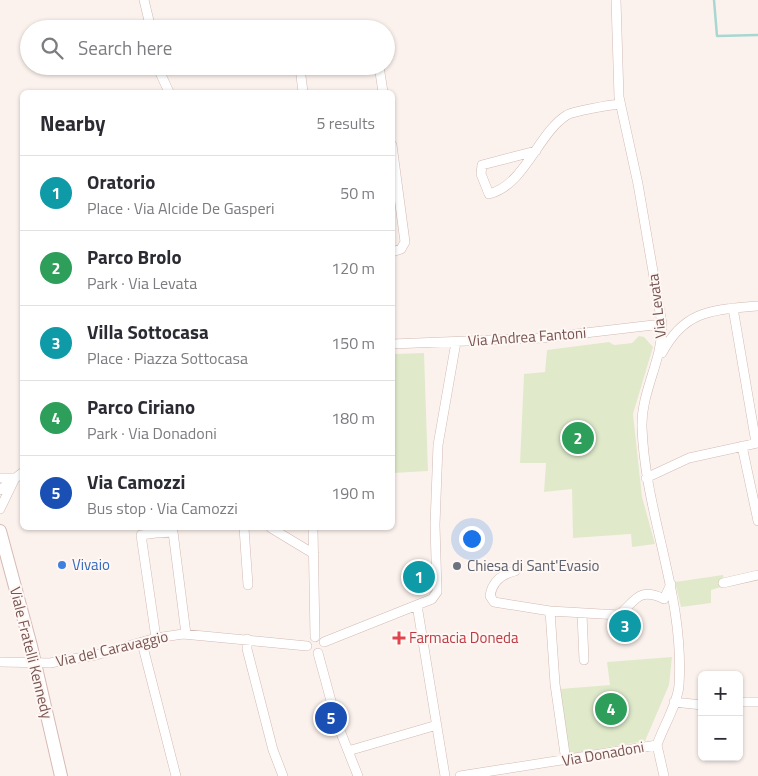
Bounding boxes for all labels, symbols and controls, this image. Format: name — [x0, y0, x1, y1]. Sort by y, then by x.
search box — [20, 20, 395, 75]
text: Search here — [78, 33, 172, 62]
icon: search — [38, 34, 66, 62]
text: Nearby — [40, 107, 105, 139]
text: 5 results — [316, 111, 375, 135]
text: Oratorio — [87, 167, 155, 196]
text: 1 — [52, 181, 60, 205]
text: 50 m — [340, 181, 375, 205]
text: Place · Via Alcide De Gasperi — [87, 196, 275, 220]
text: Parco Brolo — [87, 242, 182, 271]
text: 2 — [52, 256, 60, 280]
text: 120 m — [331, 256, 375, 280]
text: Park · Via Levata — [87, 271, 197, 295]
street label: Via Levata — [641, 272, 672, 340]
text: Villa Sottocasa — [87, 317, 209, 346]
street label: Via Andrea Fantoni — [467, 321, 587, 352]
text: 3 — [52, 331, 60, 355]
text: 150 m — [331, 331, 375, 355]
text: Place · Piazza Sottocasa — [87, 346, 248, 370]
text: Parco Ciriano — [87, 392, 195, 421]
text: 4 — [52, 406, 60, 430]
text: 180 m — [331, 406, 375, 430]
pin: 2 — [562, 419, 594, 457]
text: Park · Via Donadoni — [87, 421, 217, 445]
text: Via Camozzi — [87, 467, 185, 496]
text: 5 — [52, 481, 60, 505]
text: 190 m — [331, 481, 375, 505]
text: Bus stop · Via Camozzi — [87, 496, 238, 520]
your location — [459, 526, 485, 552]
place label: Vivaio — [72, 553, 110, 576]
place label: Chiesa di Sant'Evasio — [467, 554, 599, 577]
pin: 1 — [403, 558, 435, 596]
marker: Vivaio — [56, 559, 68, 571]
marker: Chiesa di Sant'Evasio — [451, 560, 463, 572]
street label: Viale Fratelli Kennedy — [4, 584, 59, 721]
pin: 3 — [609, 607, 641, 645]
street label: Via del Caravaggio — [53, 624, 170, 673]
place label: Farmacia Doneda — [409, 626, 519, 649]
marker: Farmacia Doneda — [393, 632, 405, 644]
map controls — [698, 671, 743, 761]
button: + — [698, 671, 743, 716]
pin: 4 — [595, 690, 627, 728]
pin: 5 — [315, 699, 347, 737]
button: − — [698, 716, 743, 761]
street label: Via Donadoni — [560, 735, 646, 772]

